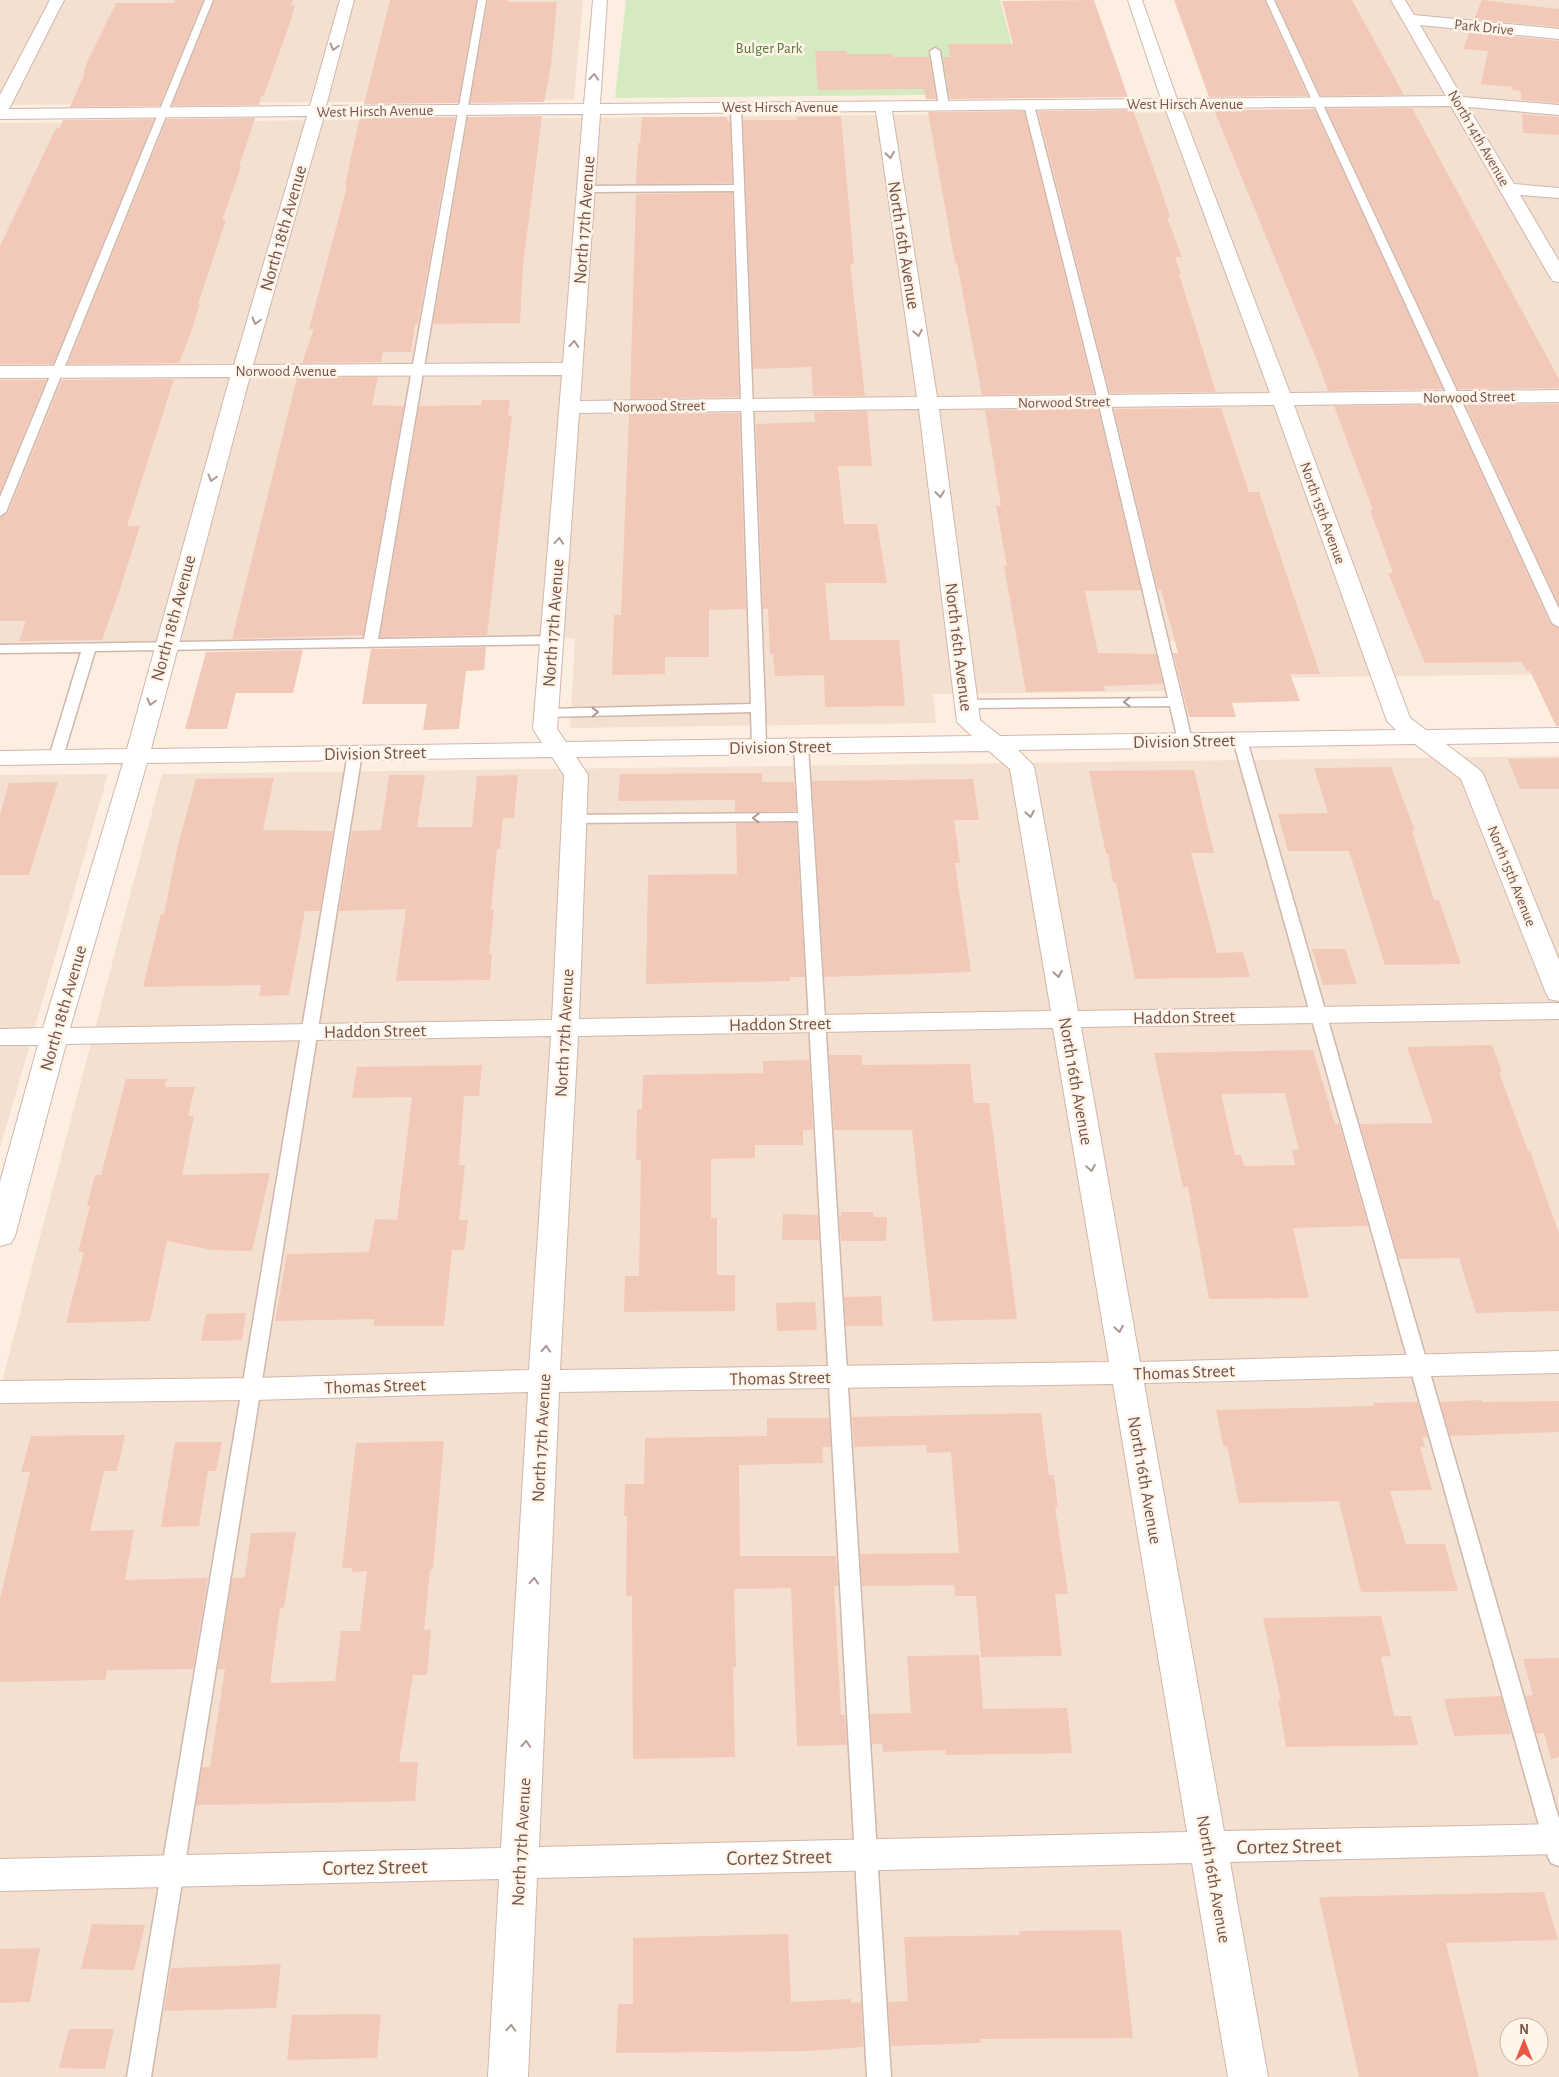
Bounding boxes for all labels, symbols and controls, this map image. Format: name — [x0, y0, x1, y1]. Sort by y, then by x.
street label: Park Drive — [1454, 17, 1514, 38]
park label: Bulger Park — [736, 41, 803, 56]
one-way arrow — [329, 43, 340, 52]
one-way arrow — [589, 73, 600, 81]
street label: North 14th Avenue — [1445, 88, 1512, 189]
street label: West Hirsch Avenue — [1127, 97, 1243, 112]
street label: West Hirsch Avenue — [722, 100, 838, 115]
street label: West Hirsch Avenue — [317, 103, 433, 120]
one-way arrow — [884, 151, 895, 159]
street label: North 17th Avenue — [572, 155, 598, 285]
street label: North 18th Avenue — [257, 163, 310, 293]
street label: North 16th Avenue — [884, 180, 922, 311]
one-way arrow — [251, 317, 261, 325]
one-way arrow — [912, 328, 922, 337]
one-way arrow — [569, 340, 580, 348]
street label: Norwood Avenue — [236, 364, 336, 379]
street label: Norwood Street — [1423, 389, 1516, 406]
street label: Norwood Street — [1018, 394, 1111, 411]
street label: Norwood Street — [613, 398, 706, 415]
street label: North 15th Avenue — [1297, 460, 1348, 566]
one-way arrow — [207, 473, 217, 481]
one-way arrow — [934, 490, 945, 498]
one-way arrow — [554, 537, 565, 545]
street label: North 18th Avenue — [148, 553, 199, 683]
street label: North 17th Avenue — [541, 558, 567, 688]
street label: North 16th Avenue — [941, 582, 975, 713]
one-way arrow — [146, 697, 156, 705]
one-way arrow — [1123, 697, 1131, 708]
one-way arrow — [591, 706, 599, 717]
street label: Division Street — [1133, 732, 1236, 752]
street label: Division Street — [729, 738, 832, 758]
street label: Division Street — [324, 744, 427, 764]
one-way arrow — [1024, 809, 1034, 818]
one-way arrow — [752, 813, 760, 823]
street label: North 15th Avenue — [1484, 824, 1539, 929]
street label: North 18th Avenue — [37, 943, 90, 1073]
street label: North 17th Avenue — [553, 968, 577, 1098]
one-way arrow — [1052, 969, 1062, 978]
street label: Haddon Street — [1133, 1008, 1236, 1028]
street label: Haddon Street — [729, 1015, 832, 1035]
street label: North 16th Avenue — [1055, 1016, 1095, 1147]
street label: Haddon Street — [324, 1022, 427, 1042]
one-way arrow — [1086, 1164, 1096, 1173]
one-way arrow — [1113, 1324, 1123, 1333]
one-way arrow — [540, 1345, 551, 1353]
street label: Thomas Street — [1133, 1362, 1235, 1384]
street label: Thomas Street — [729, 1369, 831, 1389]
street label: North 17th Avenue — [530, 1373, 554, 1503]
street label: Thomas Street — [324, 1376, 426, 1398]
street label: North 16th Avenue — [1124, 1415, 1164, 1546]
one-way arrow — [528, 1577, 539, 1585]
one-way arrow — [520, 1739, 531, 1747]
street label: North 17th Avenue — [510, 1777, 534, 1907]
street label: North 16th Avenue — [1193, 1814, 1233, 1945]
street label: Cortez Street — [1236, 1835, 1342, 1858]
street label: Cortez Street — [726, 1846, 832, 1869]
street label: Cortez Street — [322, 1856, 428, 1879]
north arrow — [1499, 2017, 1549, 2067]
text: N — [1519, 2023, 1529, 2037]
one-way arrow — [506, 2024, 516, 2032]

